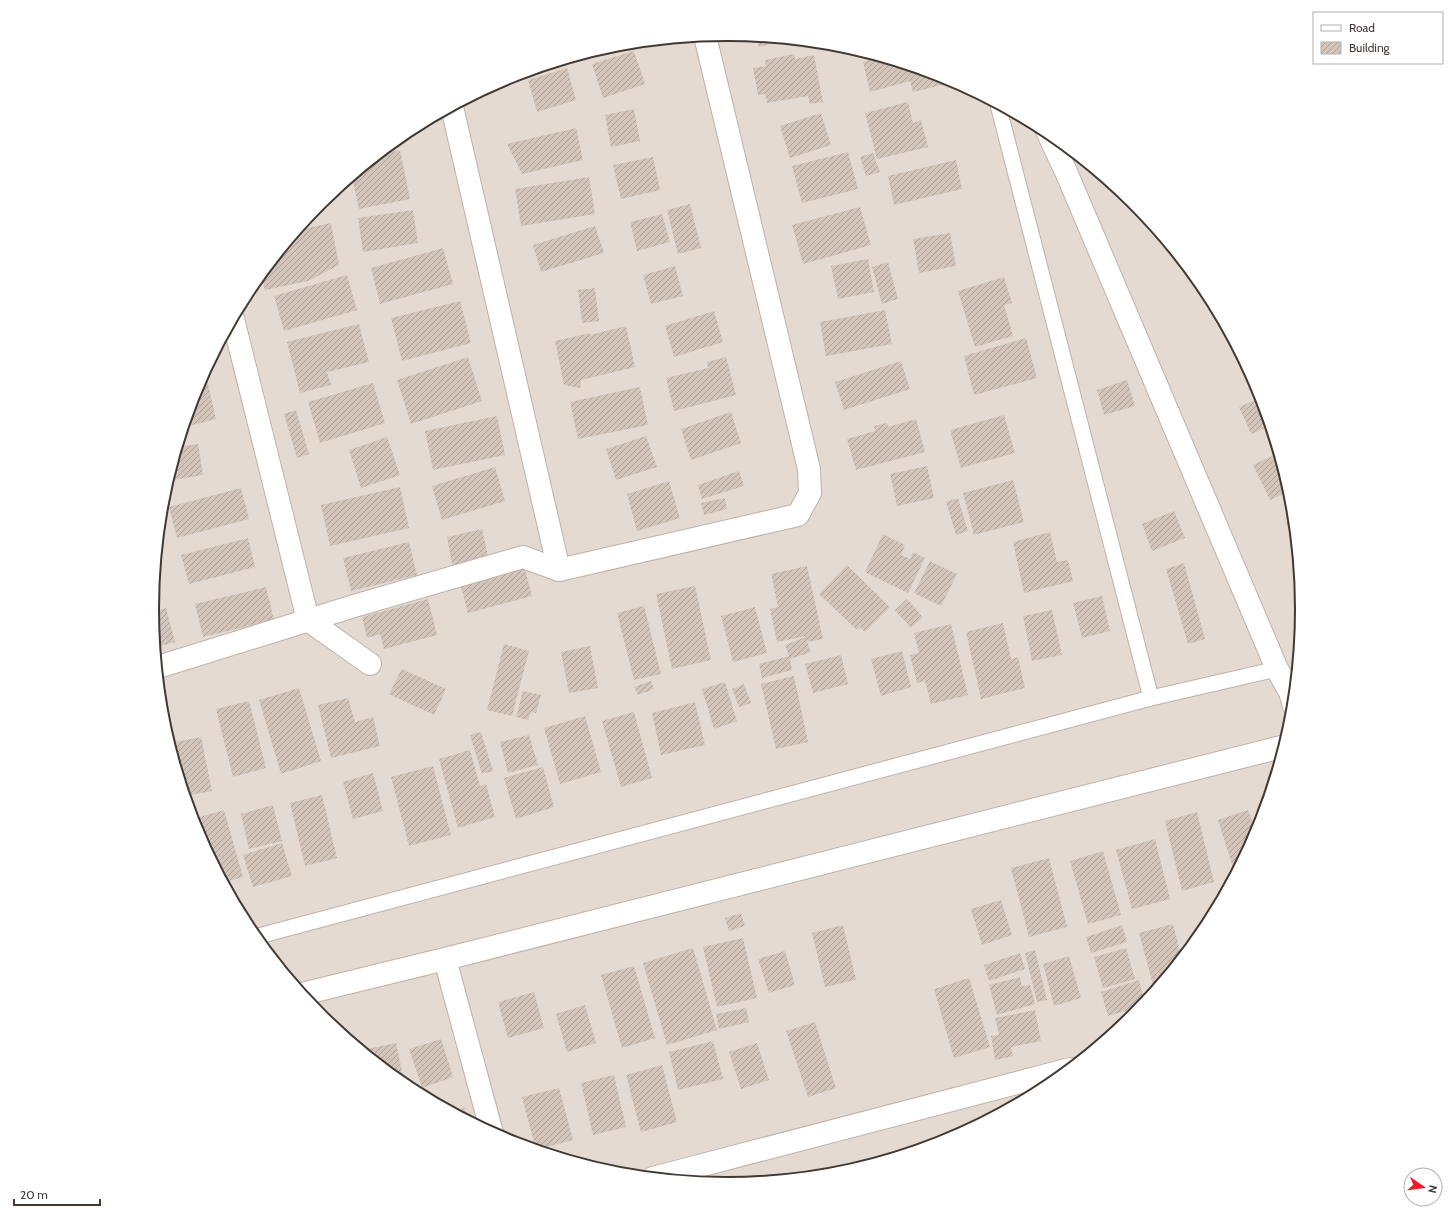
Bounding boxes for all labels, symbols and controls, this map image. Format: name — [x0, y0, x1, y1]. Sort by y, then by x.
legend — [1313, 12, 1443, 64]
text: Road — [1349, 20, 1375, 35]
text: Building — [1349, 40, 1391, 55]
north arrow — [1403, 1167, 1443, 1207]
scale bar — [14, 1181, 100, 1207]
text: N — [1425, 1184, 1440, 1195]
text: 20 m — [20, 1187, 48, 1202]

